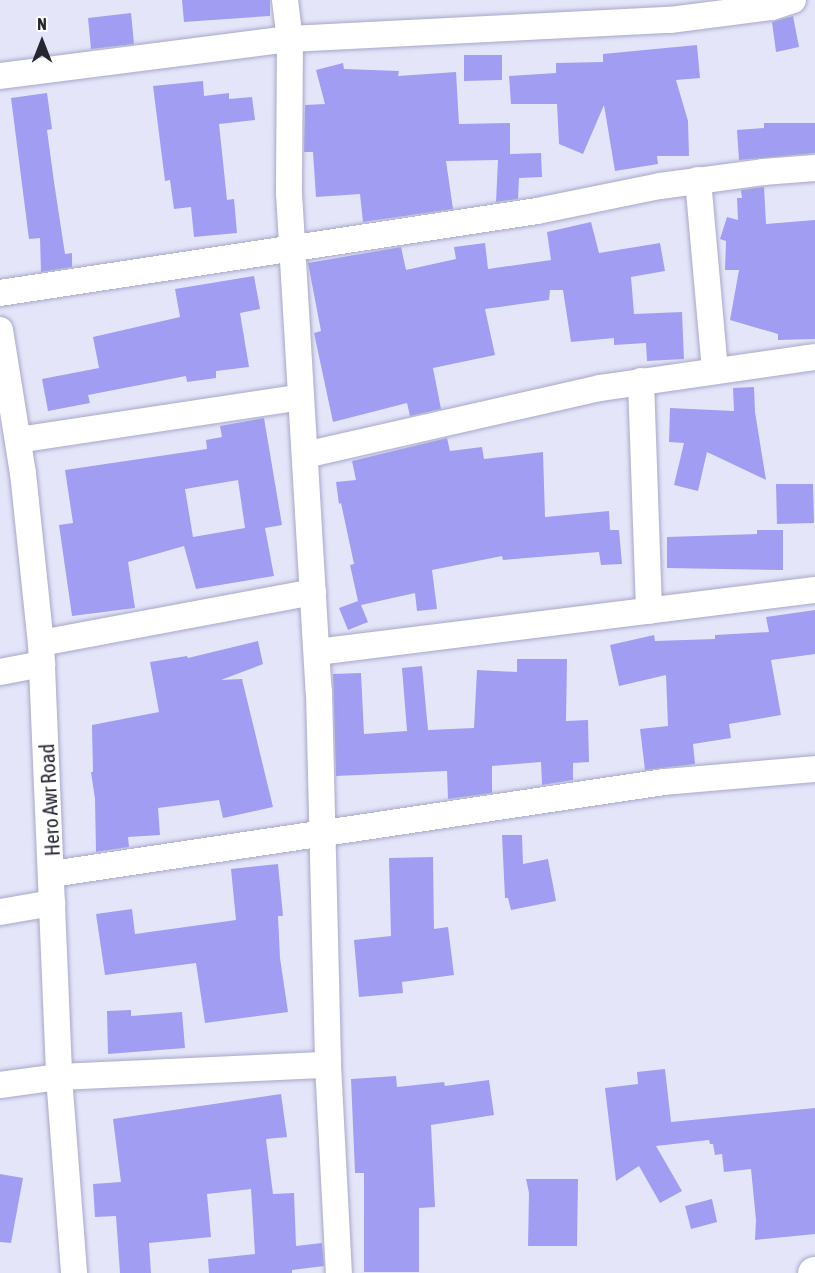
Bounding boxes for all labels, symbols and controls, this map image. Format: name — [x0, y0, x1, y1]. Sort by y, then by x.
north arrow — [12, 12, 72, 72]
text: N — [37, 15, 47, 33]
street label: Hero Awr Road — [33, 743, 65, 857]

